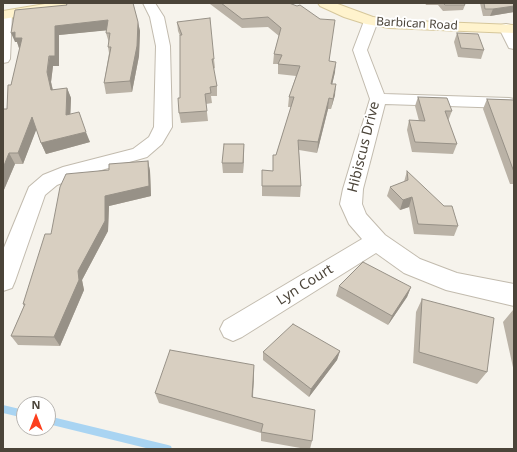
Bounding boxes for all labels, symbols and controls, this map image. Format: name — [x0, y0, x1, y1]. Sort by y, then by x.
street label: Barbican Road — [376, 15, 458, 33]
street label: Hibiscus Drive — [345, 100, 383, 194]
street label: Lyn Court — [274, 261, 336, 309]
north arrow — [16, 396, 56, 436]
text: N — [32, 397, 40, 412]

